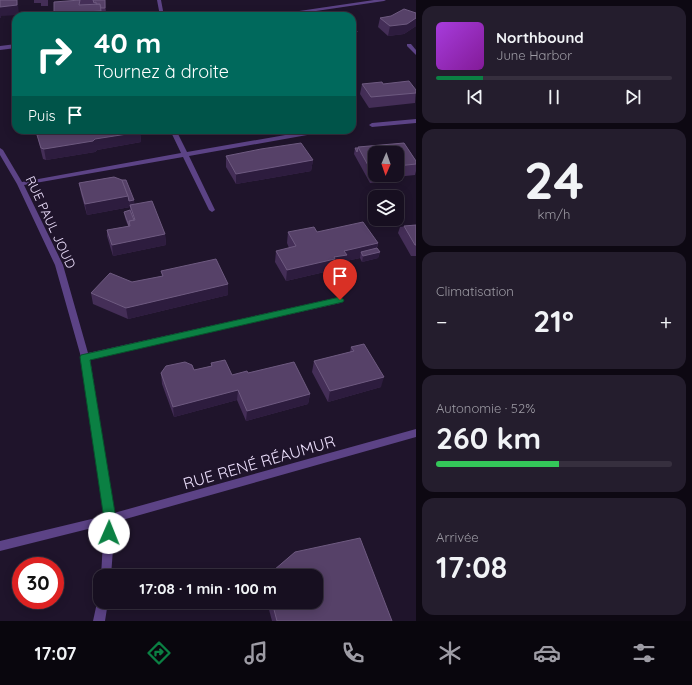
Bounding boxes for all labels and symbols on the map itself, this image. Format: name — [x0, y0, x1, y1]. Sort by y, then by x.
north arrow — [368, 146, 404, 182]
street label: RUE PAUL JOUD — [23, 173, 79, 271]
pin — [323, 259, 357, 300]
street label: RUE RENÉ RÉAUMUR — [181, 431, 337, 493]
position arrow — [88, 512, 130, 554]
speed limit sign: 30 — [12, 557, 64, 609]

